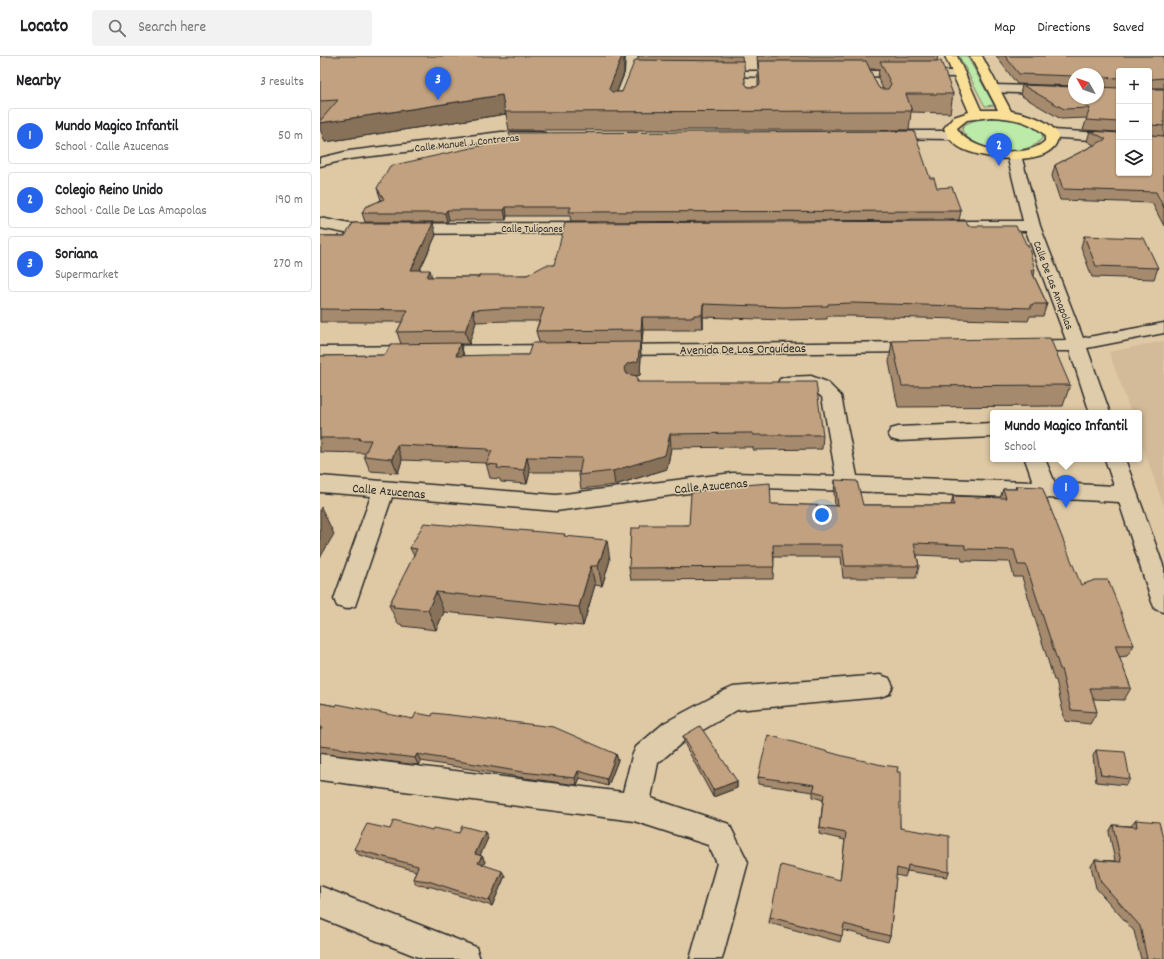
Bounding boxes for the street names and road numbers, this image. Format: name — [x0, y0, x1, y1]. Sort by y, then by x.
street label: Calle Manuel J. Contreras — [414, 130, 521, 157]
street label: Calle Tulipanes — [501, 222, 563, 238]
street label: Calle De Las Amapolas — [1028, 239, 1077, 333]
street label: Avenida De Las Orquídeas — [680, 340, 806, 361]
street label: Calle Azucenas — [674, 475, 749, 500]
street label: Calle Azucenas — [351, 480, 426, 505]

